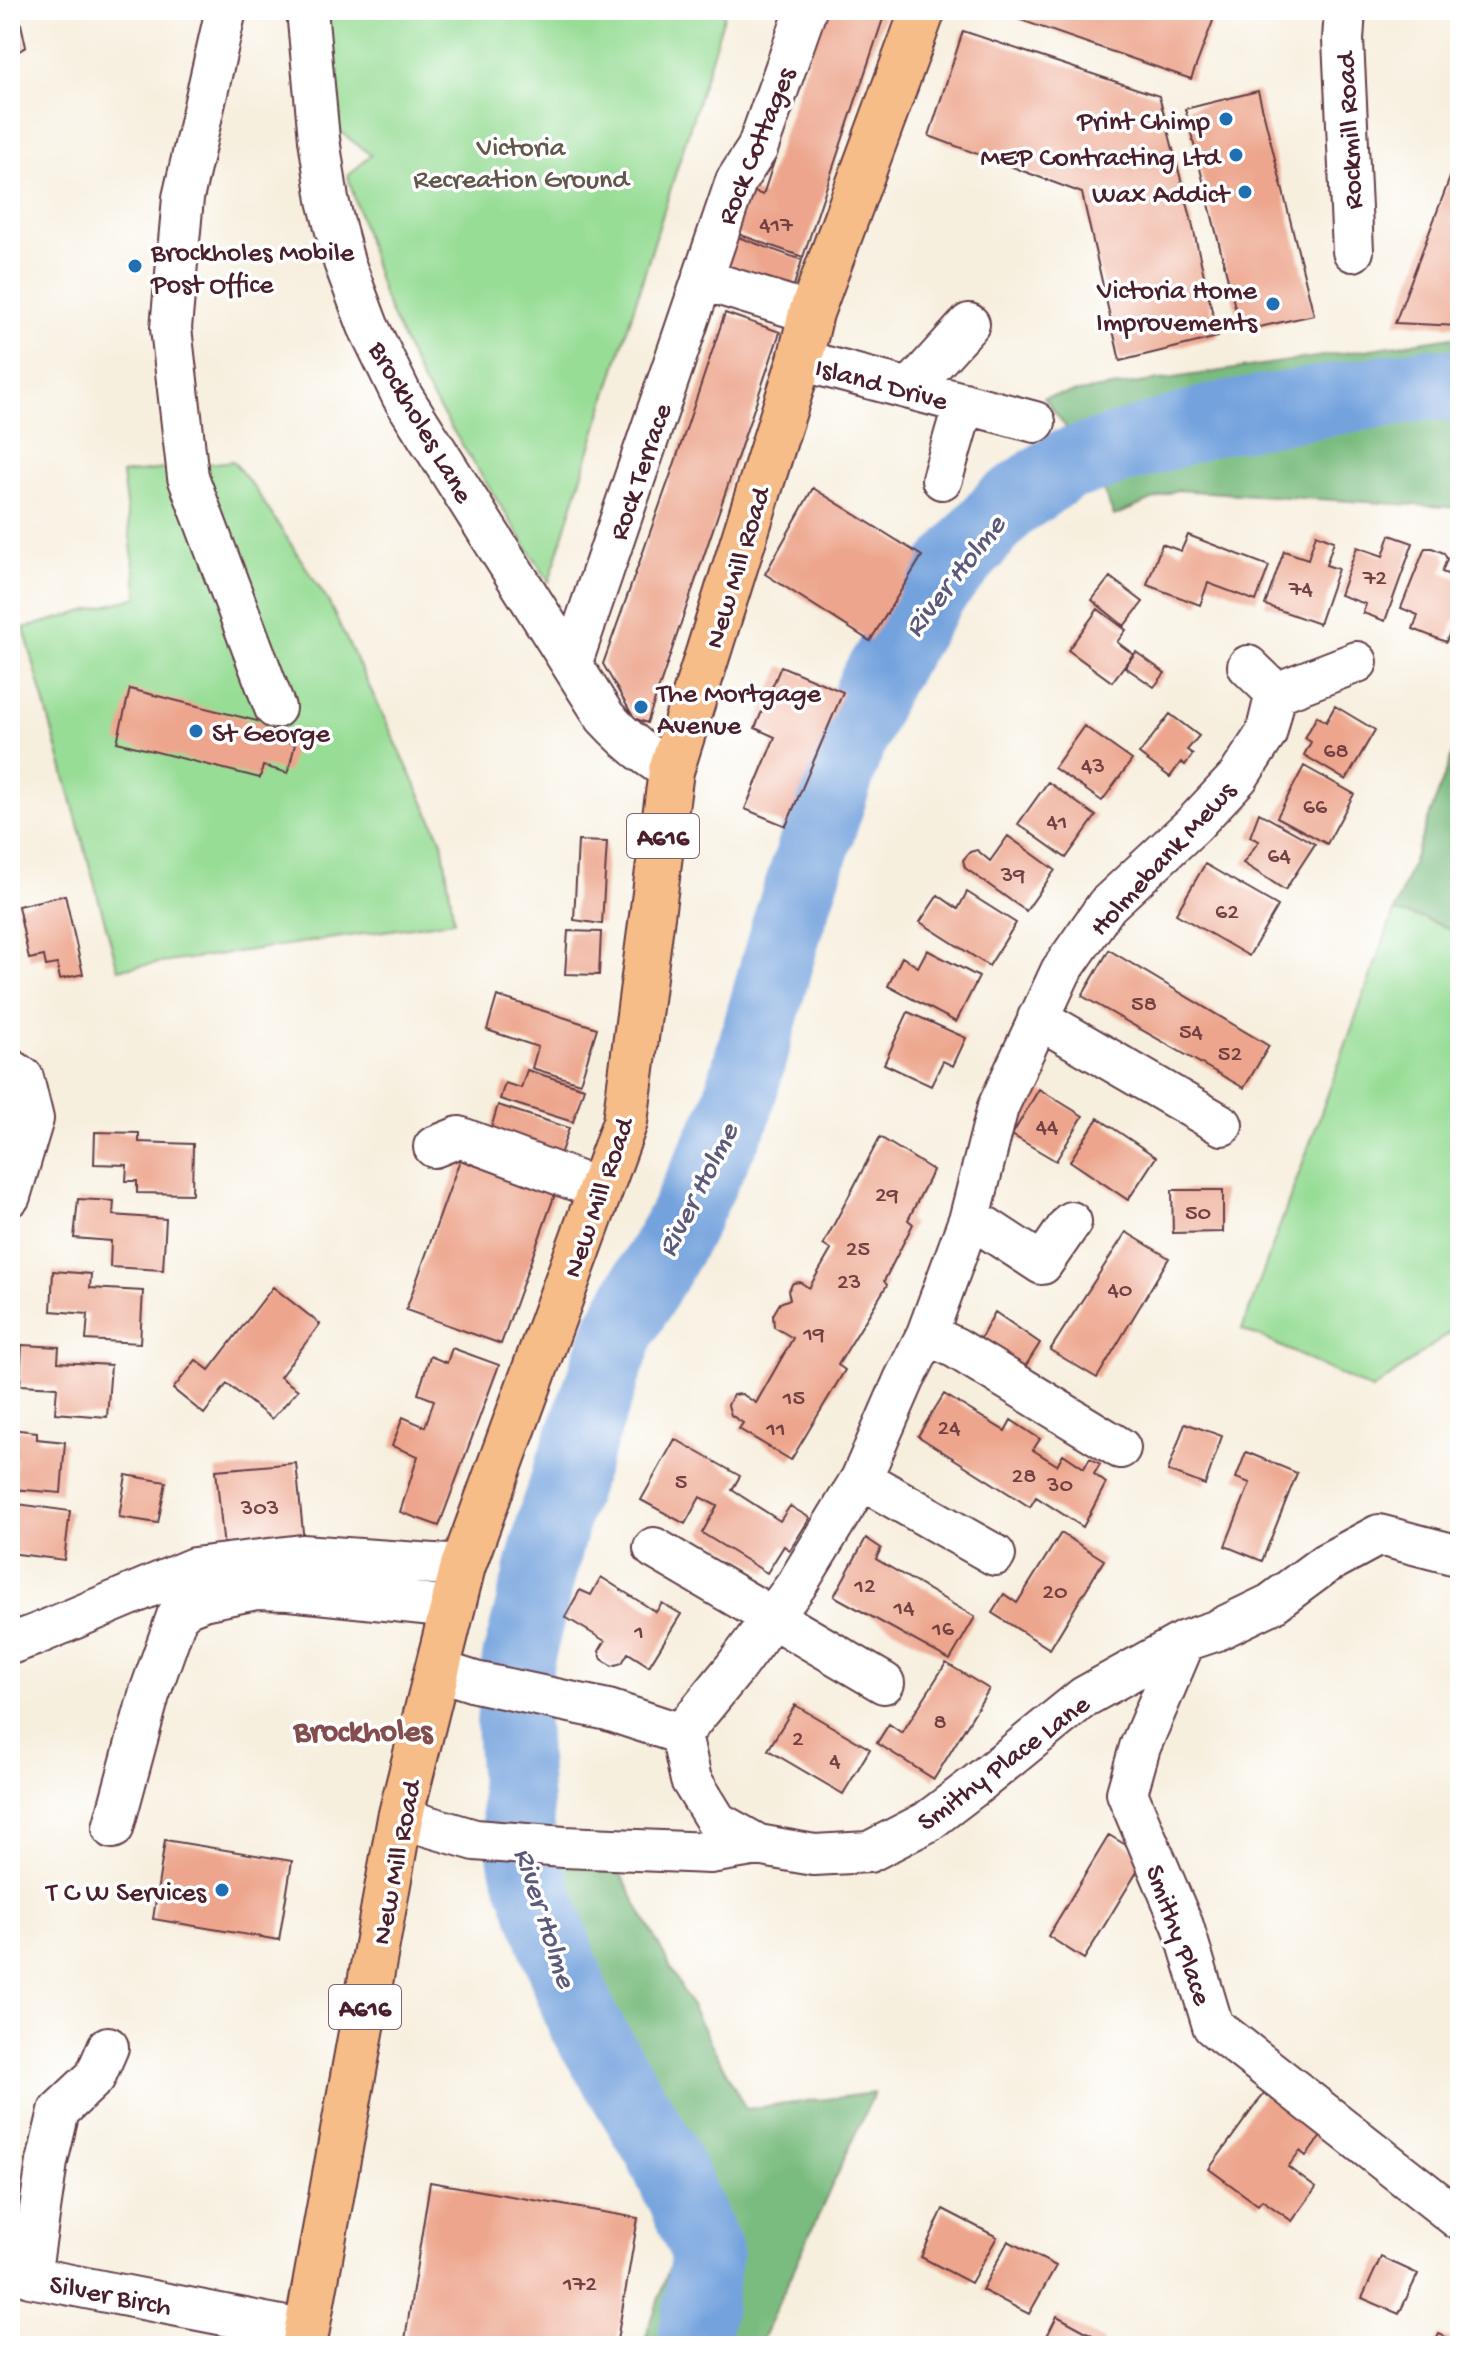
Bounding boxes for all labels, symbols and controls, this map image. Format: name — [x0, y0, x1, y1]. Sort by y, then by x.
street label: Rockmill Road — [1331, 49, 1372, 210]
street label: Rock Cottages — [712, 63, 805, 230]
place label: Print Chimp — [1076, 107, 1210, 140]
marker: Print Chimp — [1217, 110, 1235, 128]
park label: Victoria Recreation Ground — [413, 133, 631, 198]
place label: MEP Contracting Ltd — [980, 143, 1223, 176]
marker: MEP Contracting Ltd — [1227, 146, 1245, 164]
place label: Wax Addict — [1092, 180, 1232, 213]
marker: Wax Addict — [1236, 183, 1254, 201]
house number: 417 — [759, 212, 793, 241]
place label: Brockholes Mobile Post Office — [150, 238, 355, 303]
marker: Brockholes Mobile Post Office — [126, 257, 144, 275]
place label: Victoria Home Improvements — [1096, 276, 1258, 341]
marker: Victoria Home Improvements — [1264, 295, 1282, 313]
street label: Brockholes Lane — [359, 336, 479, 511]
street label: Island Drive — [811, 353, 951, 420]
street label: Rock Terrace — [603, 399, 681, 545]
street label: New Mill Road — [699, 481, 780, 653]
water label: River Holme — [898, 509, 1016, 646]
house number: 72 — [1362, 565, 1387, 594]
house number: 74 — [1288, 576, 1314, 605]
place label: The Mortgage Avenue — [655, 679, 822, 744]
marker: The Mortgage Avenue — [632, 698, 650, 716]
place label: St George — [212, 719, 331, 752]
marker: St George — [187, 722, 205, 740]
house number: 68 — [1323, 738, 1349, 767]
house number: 43 — [1081, 753, 1105, 782]
street label: Holmebank Mews — [1084, 775, 1245, 944]
house number: 66 — [1303, 794, 1328, 823]
house number: 41 — [1046, 809, 1068, 838]
road number: A616 — [627, 814, 699, 858]
house number: 64 — [1267, 843, 1291, 872]
house number: 39 — [1000, 862, 1025, 891]
house number: 62 — [1215, 899, 1239, 928]
house number: 58 — [1131, 991, 1157, 1020]
house number: 54 — [1179, 1019, 1204, 1048]
house number: 52 — [1218, 1041, 1242, 1070]
street label: New Mill Road — [558, 1112, 644, 1283]
house number: 44 — [1036, 1114, 1059, 1143]
water label: River Holme — [652, 1117, 749, 1263]
house number: 29 — [875, 1182, 899, 1211]
house number: 50 — [1185, 1200, 1211, 1229]
house number: 25 — [846, 1236, 870, 1265]
house number: 23 — [837, 1269, 861, 1298]
house number: 40 — [1108, 1277, 1132, 1306]
house number: 19 — [802, 1321, 825, 1350]
house number: 15 — [782, 1385, 805, 1414]
house number: 24 — [937, 1415, 961, 1444]
house number: 11 — [765, 1416, 786, 1445]
house number: 28 — [1012, 1463, 1036, 1492]
house number: 5 — [675, 1469, 687, 1498]
house number: 30 — [1046, 1472, 1073, 1501]
house number: 303 — [240, 1495, 279, 1524]
house number: 12 — [853, 1573, 876, 1602]
house number: 20 — [1042, 1579, 1068, 1608]
house number: 14 — [892, 1595, 915, 1624]
house number: 16 — [931, 1616, 955, 1645]
house number: 1 — [633, 1619, 644, 1648]
street label: Smithy Place Lane — [912, 1689, 1098, 1840]
house number: 8 — [933, 1709, 947, 1738]
district label: Brockholes — [293, 1715, 435, 1753]
house number: 2 — [792, 1726, 804, 1755]
house number: 4 — [829, 1748, 841, 1777]
street label: New Mill Road — [366, 1775, 431, 1948]
water label: River Holme — [504, 1844, 582, 1994]
street label: Smithy Place — [1136, 1861, 1218, 2011]
place label: T C W Services — [44, 1878, 207, 1911]
marker: T C W Services — [213, 1881, 231, 1899]
road number: A616 — [329, 1985, 401, 2029]
street label: Silver Birch — [46, 2269, 174, 2325]
house number: 172 — [562, 2271, 597, 2300]

